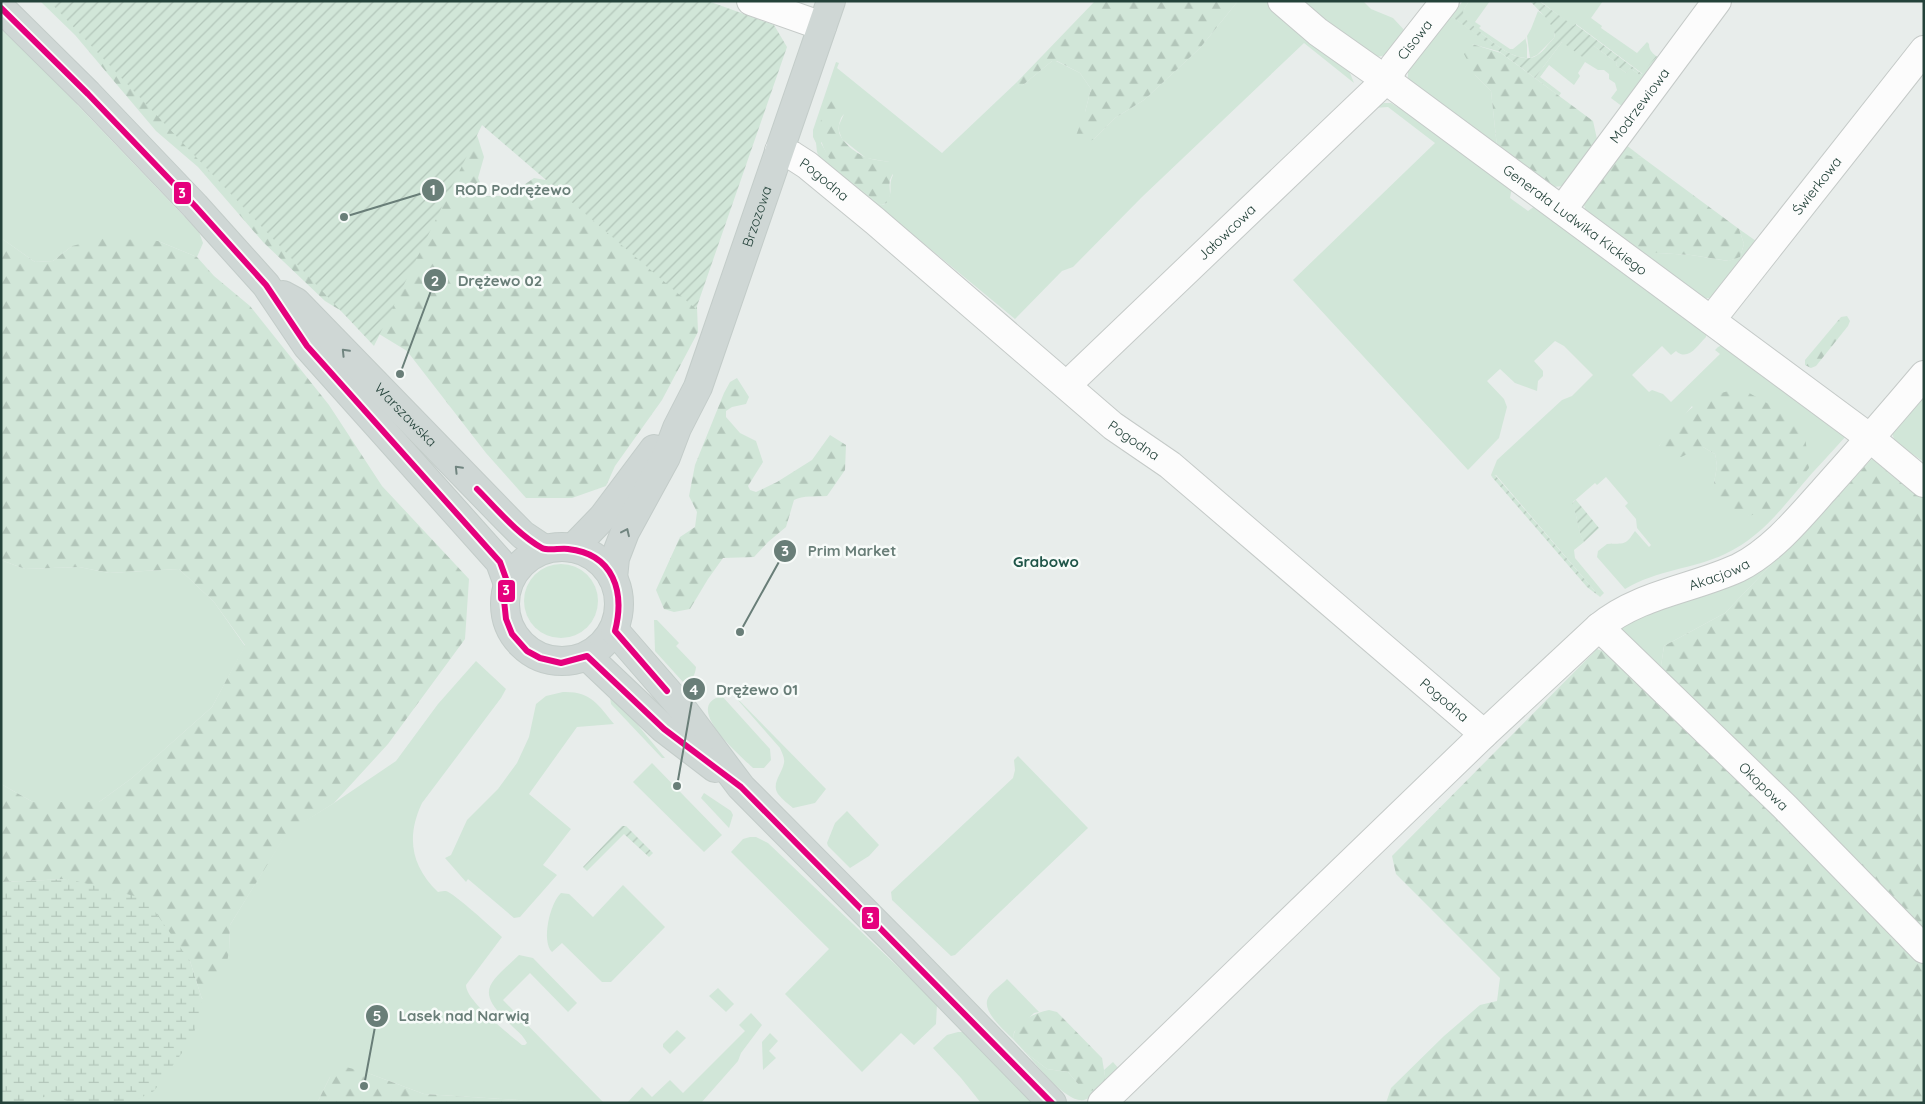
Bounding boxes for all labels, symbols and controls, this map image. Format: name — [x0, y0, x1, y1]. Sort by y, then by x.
street label: Cisowa — [1393, 16, 1436, 63]
street label: Modrzewiowa — [1606, 64, 1673, 147]
street label: Świerkowa — [1788, 153, 1845, 219]
street label: Pogodna — [796, 154, 853, 205]
street label: Generała Ludwika Kickiego — [1499, 161, 1651, 279]
callout: ROD Podrężewo — [420, 175, 582, 205]
text: 1 — [430, 180, 436, 199]
text: ROD Podrężewo — [455, 180, 571, 199]
line badge: 3 — [173, 181, 192, 205]
street label: Brzozowa — [738, 183, 776, 249]
text: 3 — [178, 184, 186, 202]
street label: Jałowcowa — [1194, 200, 1260, 264]
callout: Drężewo 02 — [422, 265, 552, 295]
text: 2 — [431, 271, 439, 290]
text: Drężewo 02 — [458, 271, 542, 290]
one-way arrow — [341, 349, 350, 358]
street label: Warszawska — [371, 379, 441, 450]
street label: Pogodna — [1105, 416, 1163, 464]
one-way arrow — [455, 466, 464, 475]
one-way arrow — [619, 528, 630, 537]
callout: Prim Market — [773, 536, 906, 566]
text: 3 — [781, 541, 789, 560]
text: Prim Market — [808, 541, 896, 560]
district label: Grabowo — [1013, 552, 1079, 571]
street label: Akacjowa — [1687, 555, 1753, 594]
line badge: 3 — [497, 579, 516, 603]
text: 3 — [502, 581, 510, 599]
callout: Drężewo 01 — [681, 674, 808, 704]
street label: Pogodna — [1416, 674, 1472, 726]
text: 4 — [690, 680, 699, 699]
text: Drężewo 01 — [716, 680, 798, 699]
street label: Okopowa — [1735, 758, 1792, 814]
line badge: 3 — [861, 906, 880, 930]
text: 3 — [866, 909, 874, 927]
callout: Lasek nad Narwią — [364, 1001, 540, 1031]
text: 5 — [373, 1006, 381, 1025]
text: Lasek nad Narwią — [399, 1006, 529, 1025]

